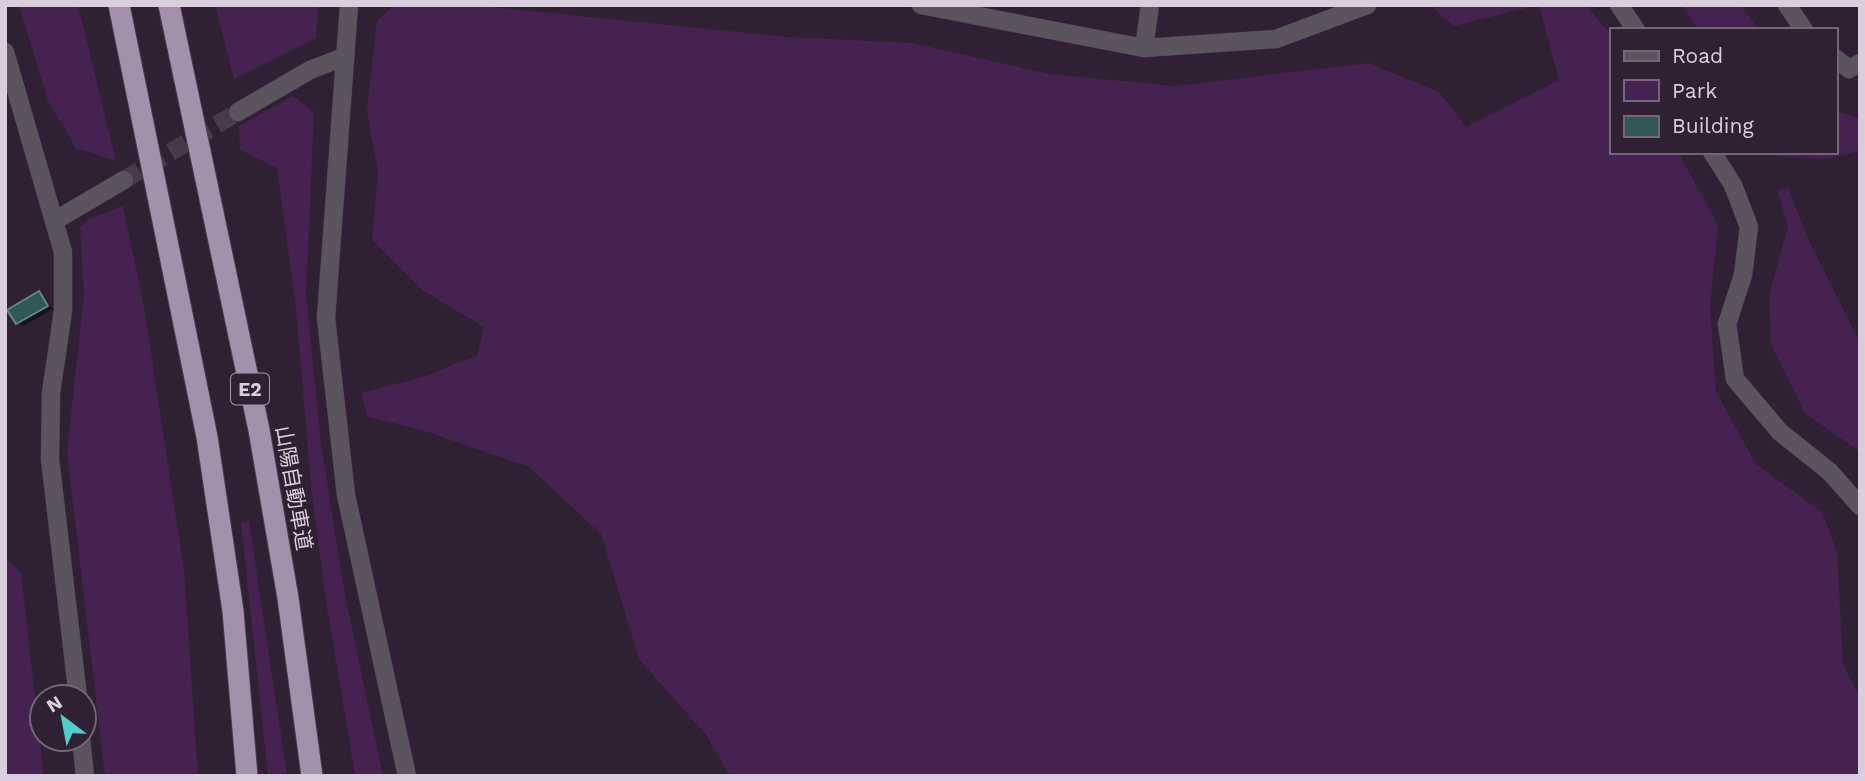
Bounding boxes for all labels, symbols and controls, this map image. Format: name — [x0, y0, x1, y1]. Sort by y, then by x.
legend — [1610, 28, 1837, 154]
text: Road — [1672, 43, 1723, 68]
text: Park — [1672, 78, 1717, 103]
text: Building — [1672, 113, 1754, 138]
road number: E2 — [231, 374, 269, 404]
street label: 山陽自動車道 — [271, 424, 317, 552]
north arrow — [28, 683, 98, 753]
text: N — [42, 691, 66, 717]

